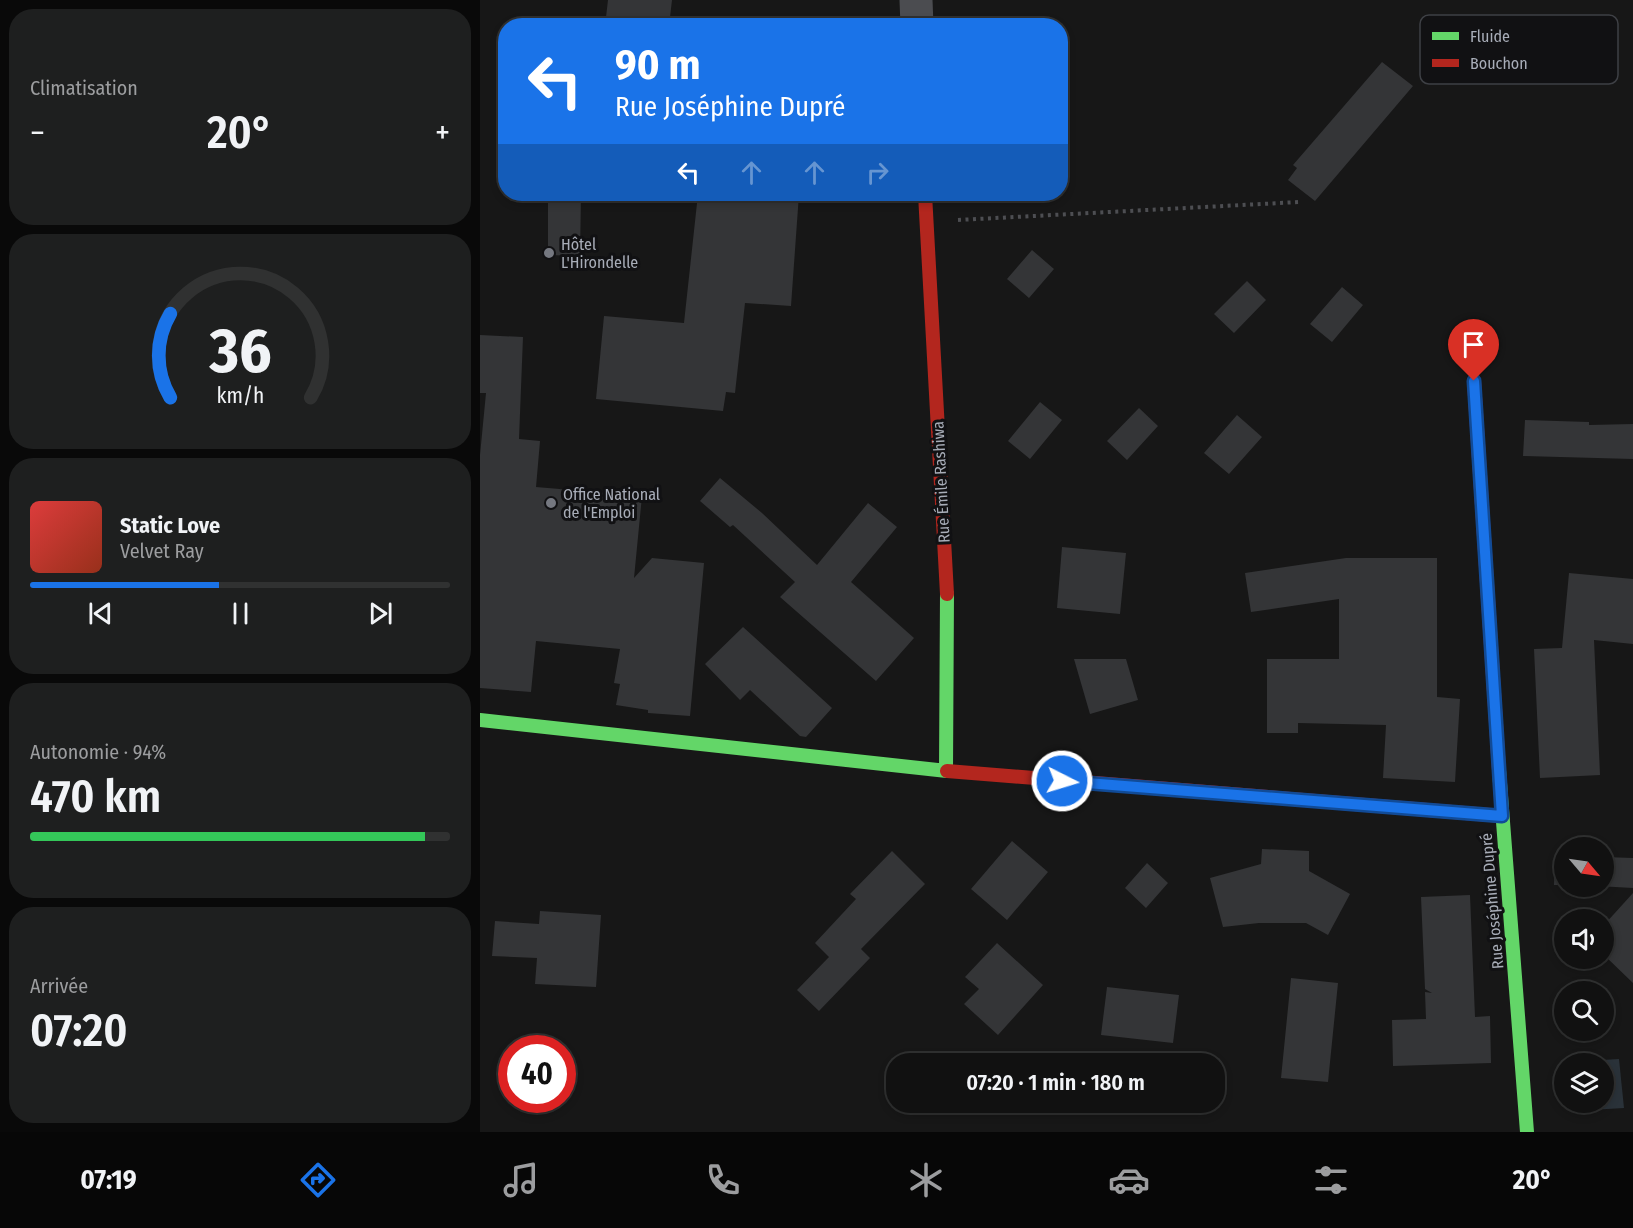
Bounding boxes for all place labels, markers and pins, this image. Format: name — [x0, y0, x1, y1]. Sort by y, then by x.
place label: Hôtel L'Hirondelle — [561, 235, 638, 272]
marker: Hôtel L'Hirondelle — [542, 246, 556, 260]
pin — [1448, 319, 1499, 381]
place label: Office National de l'Emploi — [563, 485, 660, 522]
marker: Office National de l'Emploi — [544, 496, 558, 510]

